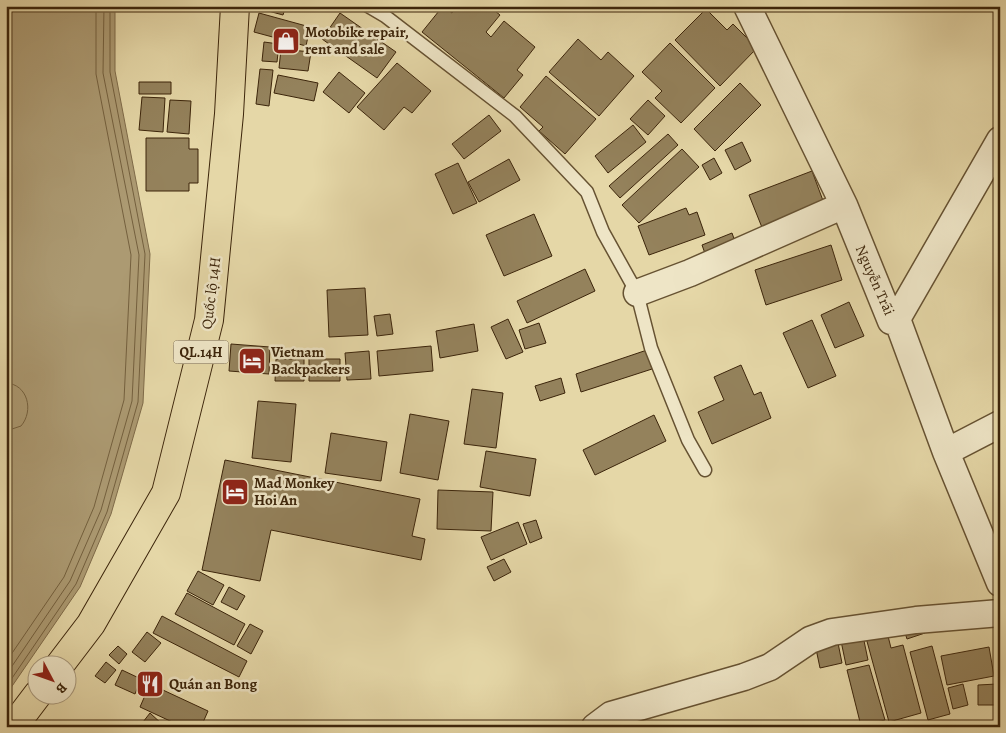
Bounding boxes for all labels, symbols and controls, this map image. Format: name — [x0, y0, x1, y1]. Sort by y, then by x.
place label: Motobike repair, rent and sale — [305, 22, 409, 59]
shop icon: Motobike repair, rent and sale — [271, 26, 301, 56]
street label: Nguyễn Trãi — [851, 242, 899, 318]
street label: Quốc lộ 14H — [197, 256, 225, 330]
road number: QL.14H — [174, 341, 228, 364]
place label: Vietnam Backpackers — [270, 342, 350, 379]
hotel icon: Vietnam Backpackers — [237, 346, 267, 376]
place label: Mad Monkey Hoi An — [254, 473, 335, 510]
hotel icon: Mad Monkey Hoi An — [220, 477, 250, 507]
north arrow — [28, 656, 78, 706]
restaurant icon: Quán an Bong — [135, 669, 165, 699]
place label: Quán an Bong — [169, 674, 257, 694]
text: B — [51, 679, 71, 698]

